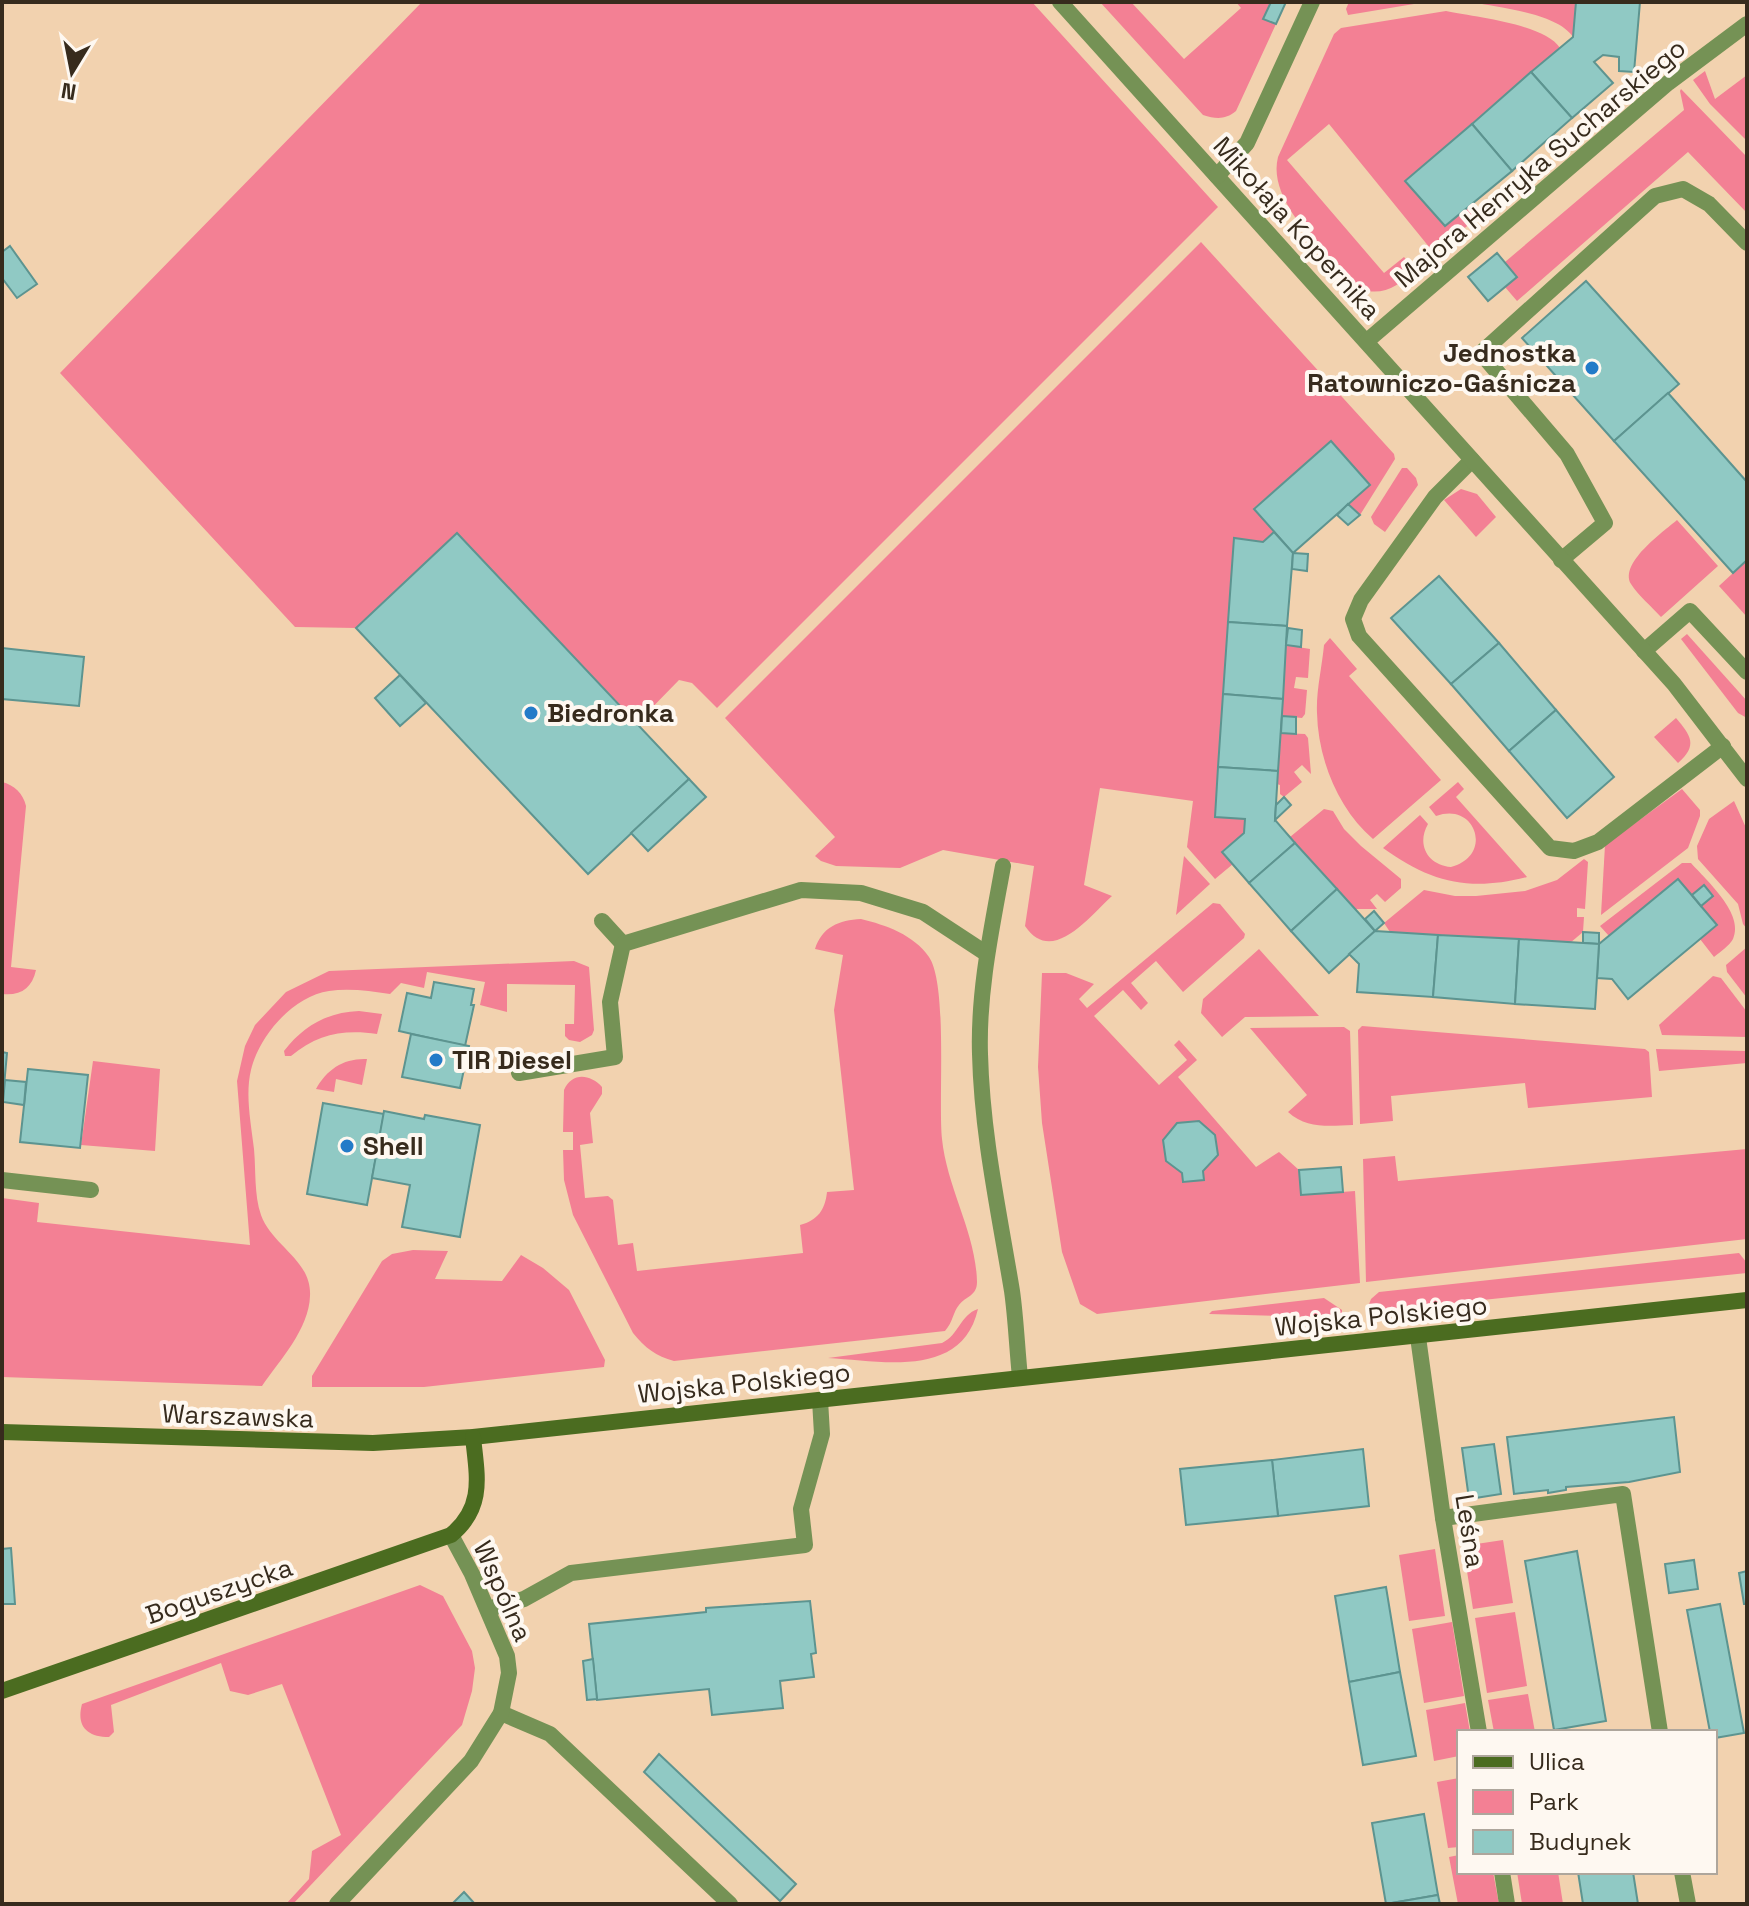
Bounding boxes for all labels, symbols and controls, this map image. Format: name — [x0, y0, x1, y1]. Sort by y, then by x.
street label: Majora Henryka Sucharskiego — [1387, 31, 1693, 295]
north arrow — [32, 32, 112, 112]
text: N — [59, 77, 78, 107]
street label: Mikołaja Kopernika — [1206, 129, 1388, 327]
place label: Jednostka Ratowniczo-Gaśnicza — [1307, 336, 1576, 400]
marker: Jednostka Ratowniczo-Gaśnicza — [1583, 359, 1601, 377]
place label: Biedronka — [547, 696, 674, 730]
marker: Biedronka — [522, 704, 540, 722]
place label: TIR Diesel — [452, 1043, 572, 1077]
marker: TIR Diesel — [427, 1051, 445, 1069]
place label: Shell — [363, 1129, 424, 1163]
marker: Shell — [338, 1137, 356, 1155]
street label: Wojska Polskiego — [1273, 1288, 1489, 1344]
street label: Wojska Polskiego — [636, 1355, 852, 1411]
street label: Warszawska — [162, 1396, 315, 1436]
street label: Leśna — [1447, 1492, 1493, 1570]
street label: Wspólna — [466, 1535, 540, 1647]
street label: Boguszycka — [141, 1550, 297, 1632]
legend — [1457, 1730, 1717, 1874]
text: Ulica — [1529, 1746, 1585, 1777]
text: Park — [1529, 1786, 1579, 1817]
text: Budynek — [1529, 1826, 1632, 1857]

